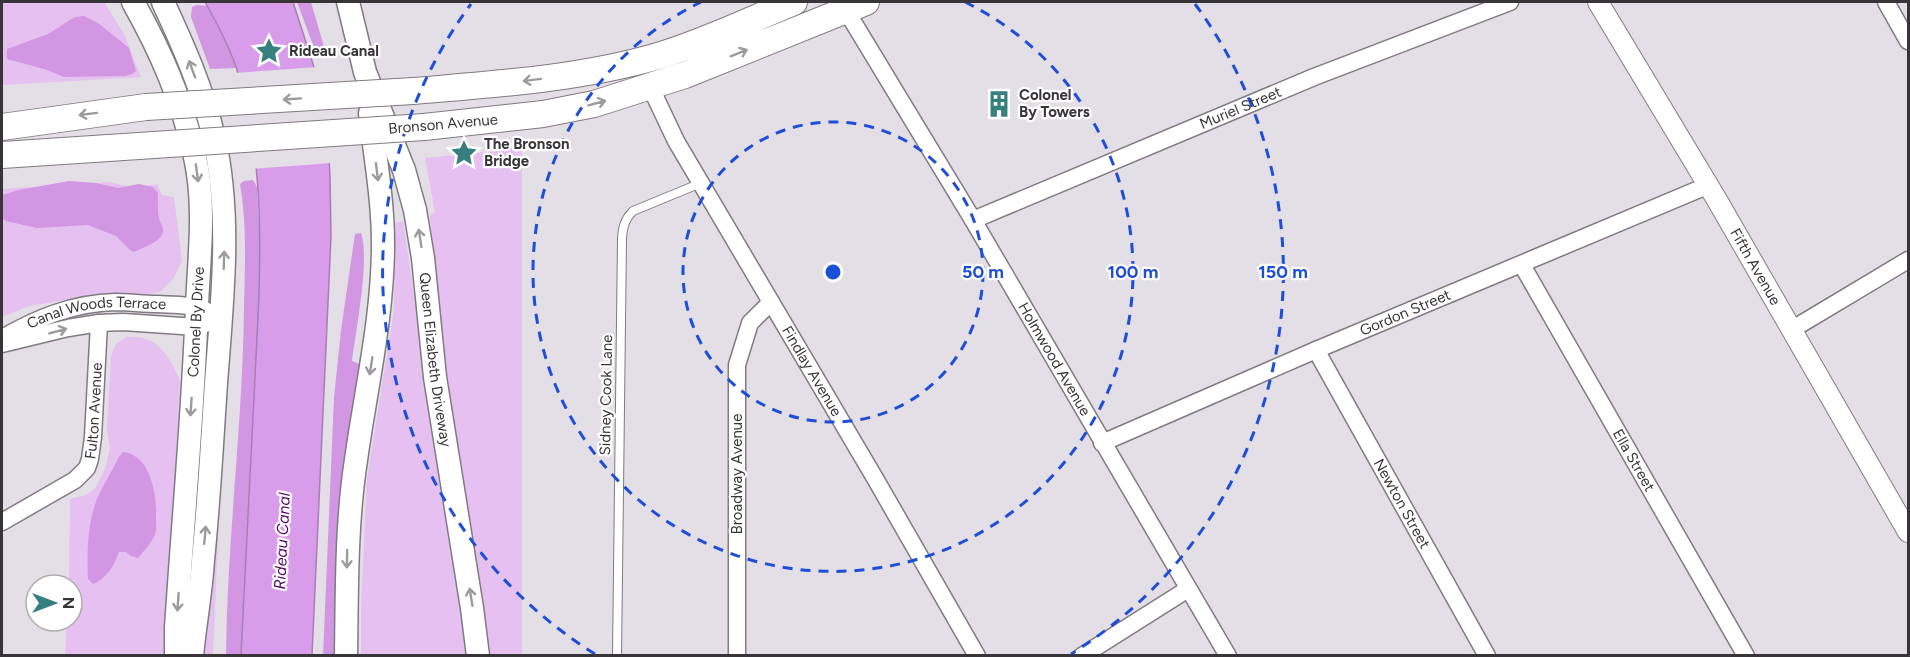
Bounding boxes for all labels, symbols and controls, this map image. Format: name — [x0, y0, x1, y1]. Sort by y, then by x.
place icon: Rideau Canal — [254, 36, 284, 66]
place label: Rideau Canal — [289, 42, 379, 60]
one-way arrow — [729, 47, 748, 58]
one-way arrow — [185, 60, 196, 79]
one-way arrow — [523, 75, 542, 86]
street label: Muriel Street — [1197, 83, 1284, 133]
place label: Colonel By Towers — [1019, 86, 1090, 121]
building icon: Colonel By Towers — [984, 89, 1014, 119]
one-way arrow — [282, 93, 302, 104]
one-way arrow — [587, 97, 606, 108]
one-way arrow — [78, 109, 98, 120]
street label: Bronson Avenue — [388, 110, 498, 138]
place label: The Bronson Bridge — [484, 135, 570, 170]
place icon: The Bronson Bridge — [449, 138, 479, 168]
one-way arrow — [372, 162, 383, 182]
one-way arrow — [192, 163, 203, 183]
street label: Fifth Avenue — [1726, 225, 1785, 308]
one-way arrow — [414, 229, 425, 249]
one-way arrow — [218, 250, 229, 270]
text: 50 m — [962, 261, 1004, 283]
text: 100 m — [1108, 261, 1158, 283]
text: 150 m — [1258, 261, 1308, 283]
centre of rings — [823, 262, 843, 282]
street label: Colonel By Drive — [184, 266, 208, 378]
street label: Queen Elizabeth Driveway — [416, 272, 455, 448]
street label: Gordon Street — [1357, 285, 1454, 340]
street label: Canal Woods Terrace — [24, 293, 166, 333]
street label: Holmwood Avenue — [1014, 299, 1094, 419]
street label: Findlay Avenue — [778, 323, 845, 420]
one-way arrow — [49, 325, 68, 336]
street label: Sidney Cook Lane — [596, 335, 616, 455]
one-way arrow — [366, 356, 377, 376]
street label: Fulton Avenue — [81, 362, 106, 460]
one-way arrow — [185, 397, 196, 417]
street label: Broadway Avenue — [728, 414, 746, 534]
street label: Ella Street — [1609, 426, 1659, 495]
street label: Newton Street — [1370, 456, 1434, 552]
water label: Rideau Canal — [270, 492, 294, 590]
one-way arrow — [200, 525, 211, 545]
one-way arrow — [341, 549, 353, 569]
north arrow — [24, 573, 84, 633]
one-way arrow — [465, 588, 476, 608]
one-way arrow — [172, 591, 183, 611]
text: N — [59, 597, 78, 609]

